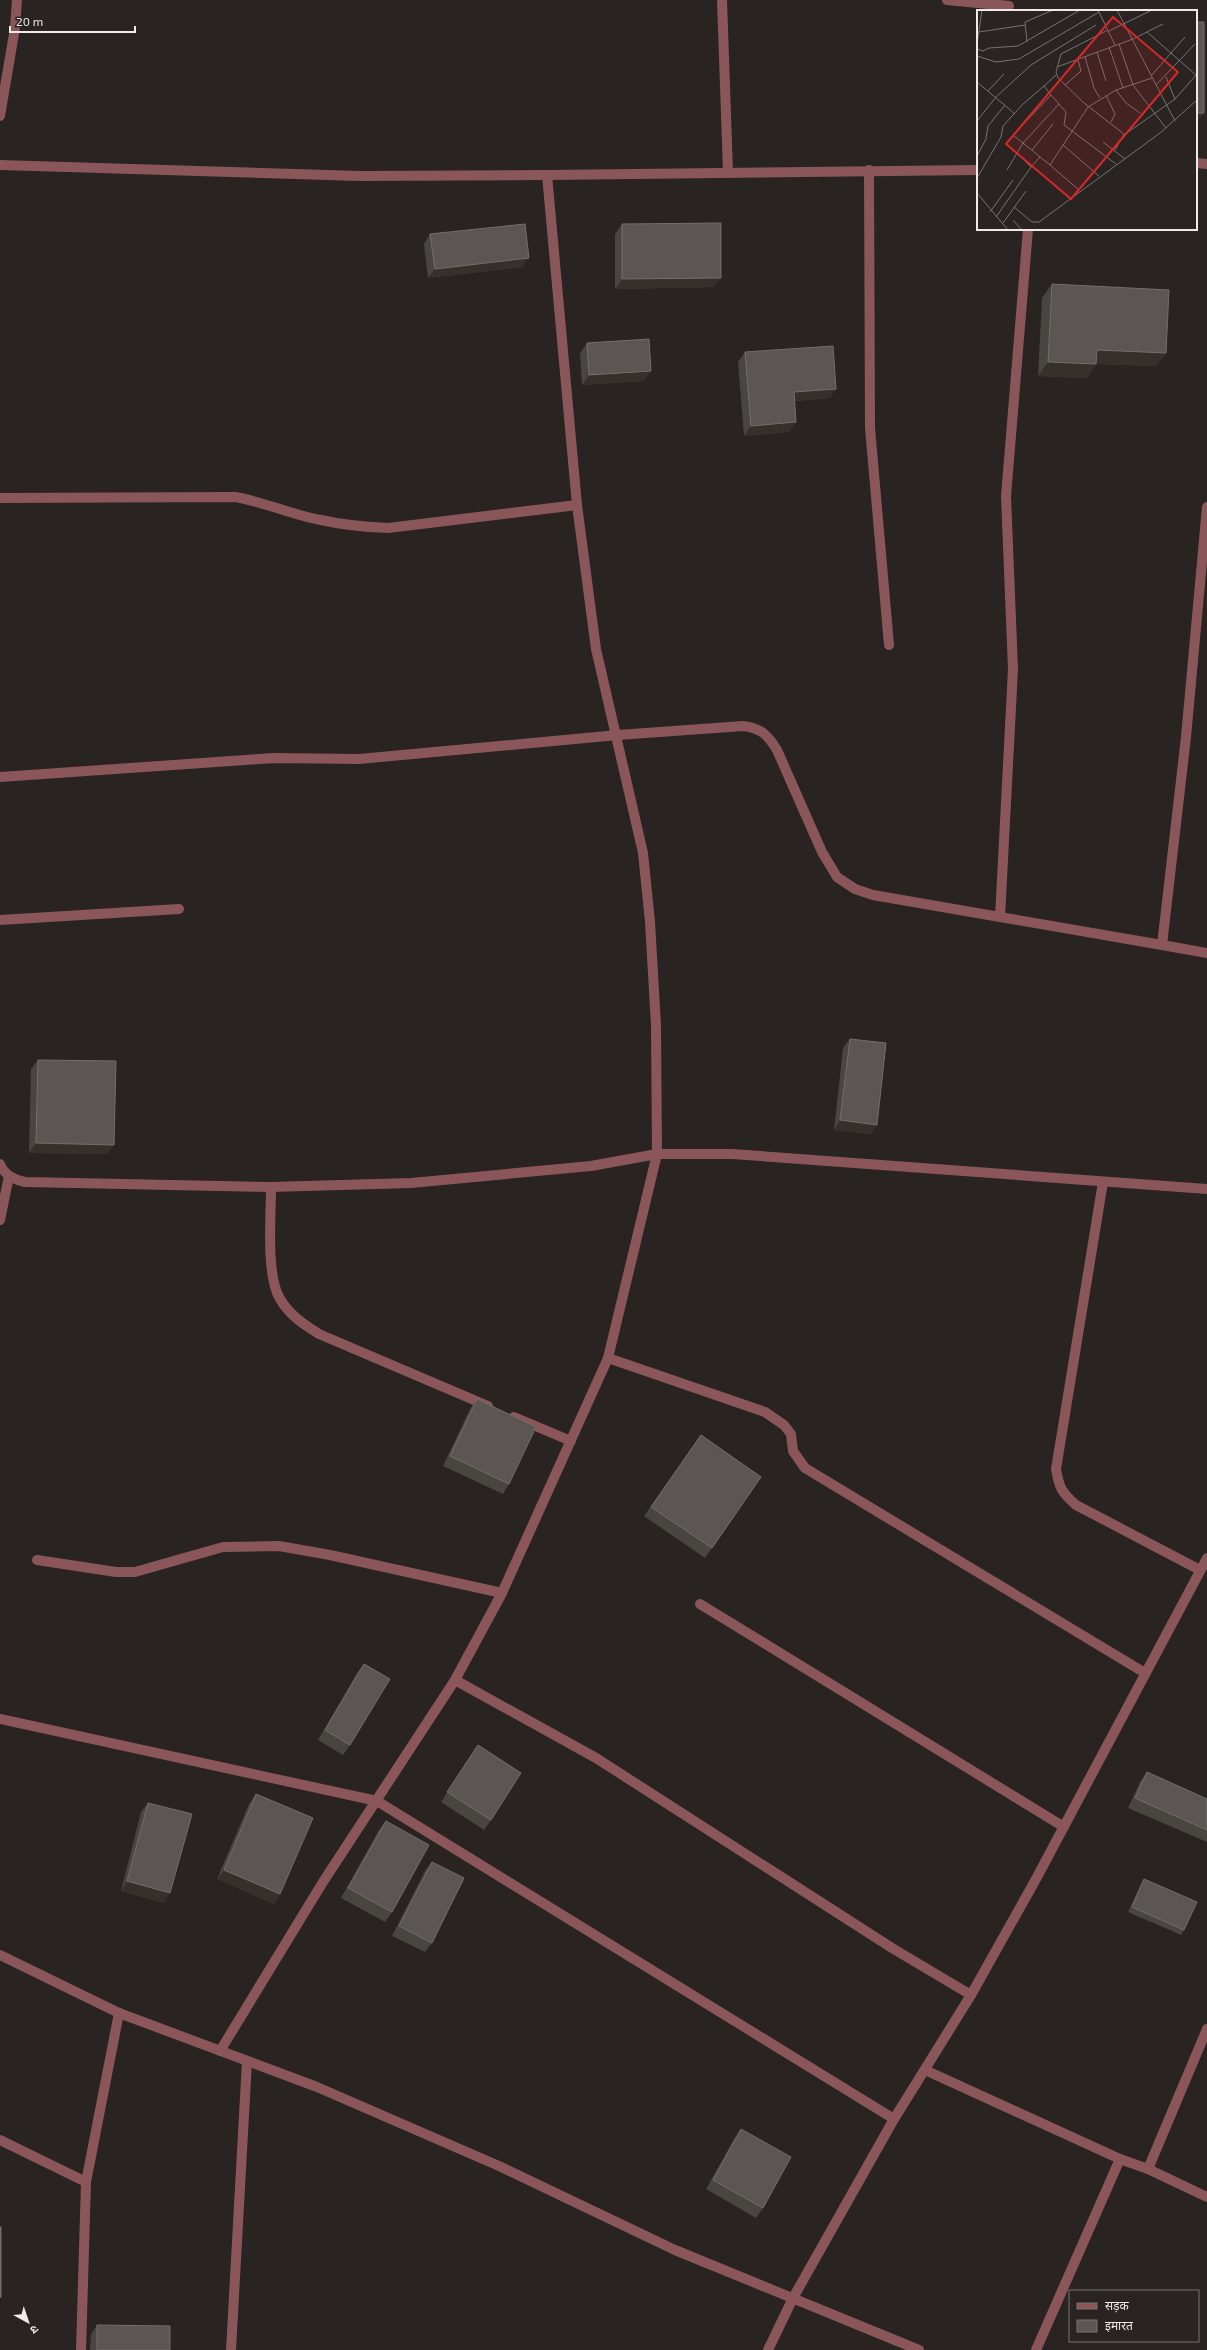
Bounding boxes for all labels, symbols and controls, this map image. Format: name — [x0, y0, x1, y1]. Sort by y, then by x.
scale bar — [10, 8, 135, 34]
inset map — [977, 10, 1197, 230]
text: 20 m — [16, 14, 43, 28]
legend — [1069, 2290, 1199, 2342]
text: सड़क — [1105, 2298, 1130, 2313]
north arrow — [8, 2302, 48, 2342]
text: इमारत — [1105, 2318, 1134, 2333]
text: उ — [28, 2323, 41, 2337]

